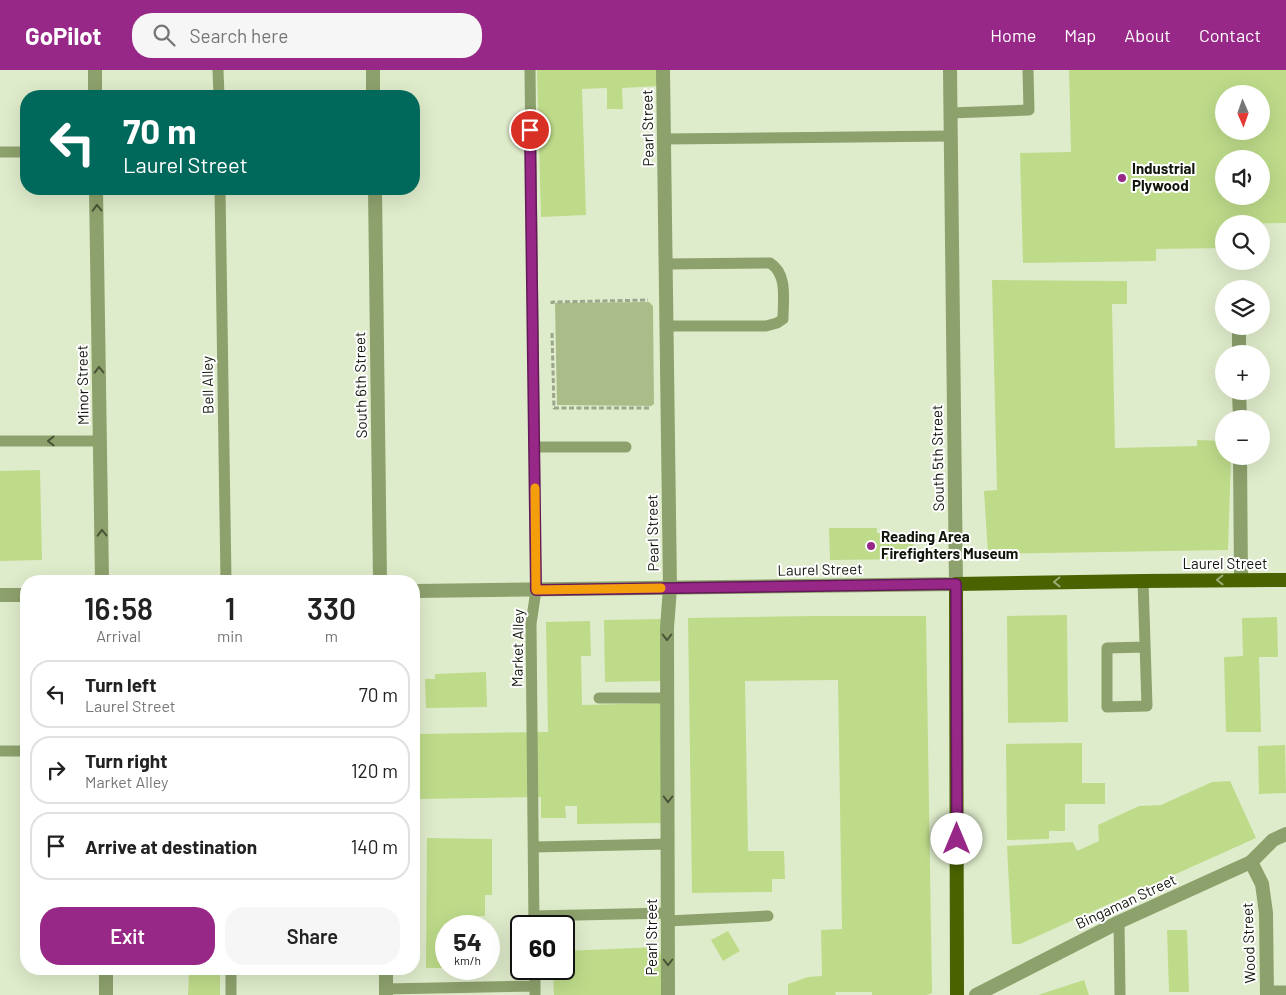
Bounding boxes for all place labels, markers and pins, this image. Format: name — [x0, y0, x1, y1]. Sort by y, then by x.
pin — [509, 109, 551, 151]
place label: Industrial Plywood — [1132, 159, 1195, 194]
marker: Industrial Plywood — [1116, 172, 1128, 184]
place label: Reading Area Firefighters Museum — [881, 527, 1018, 562]
marker: Reading Area Firefighters Museum — [865, 540, 877, 552]

